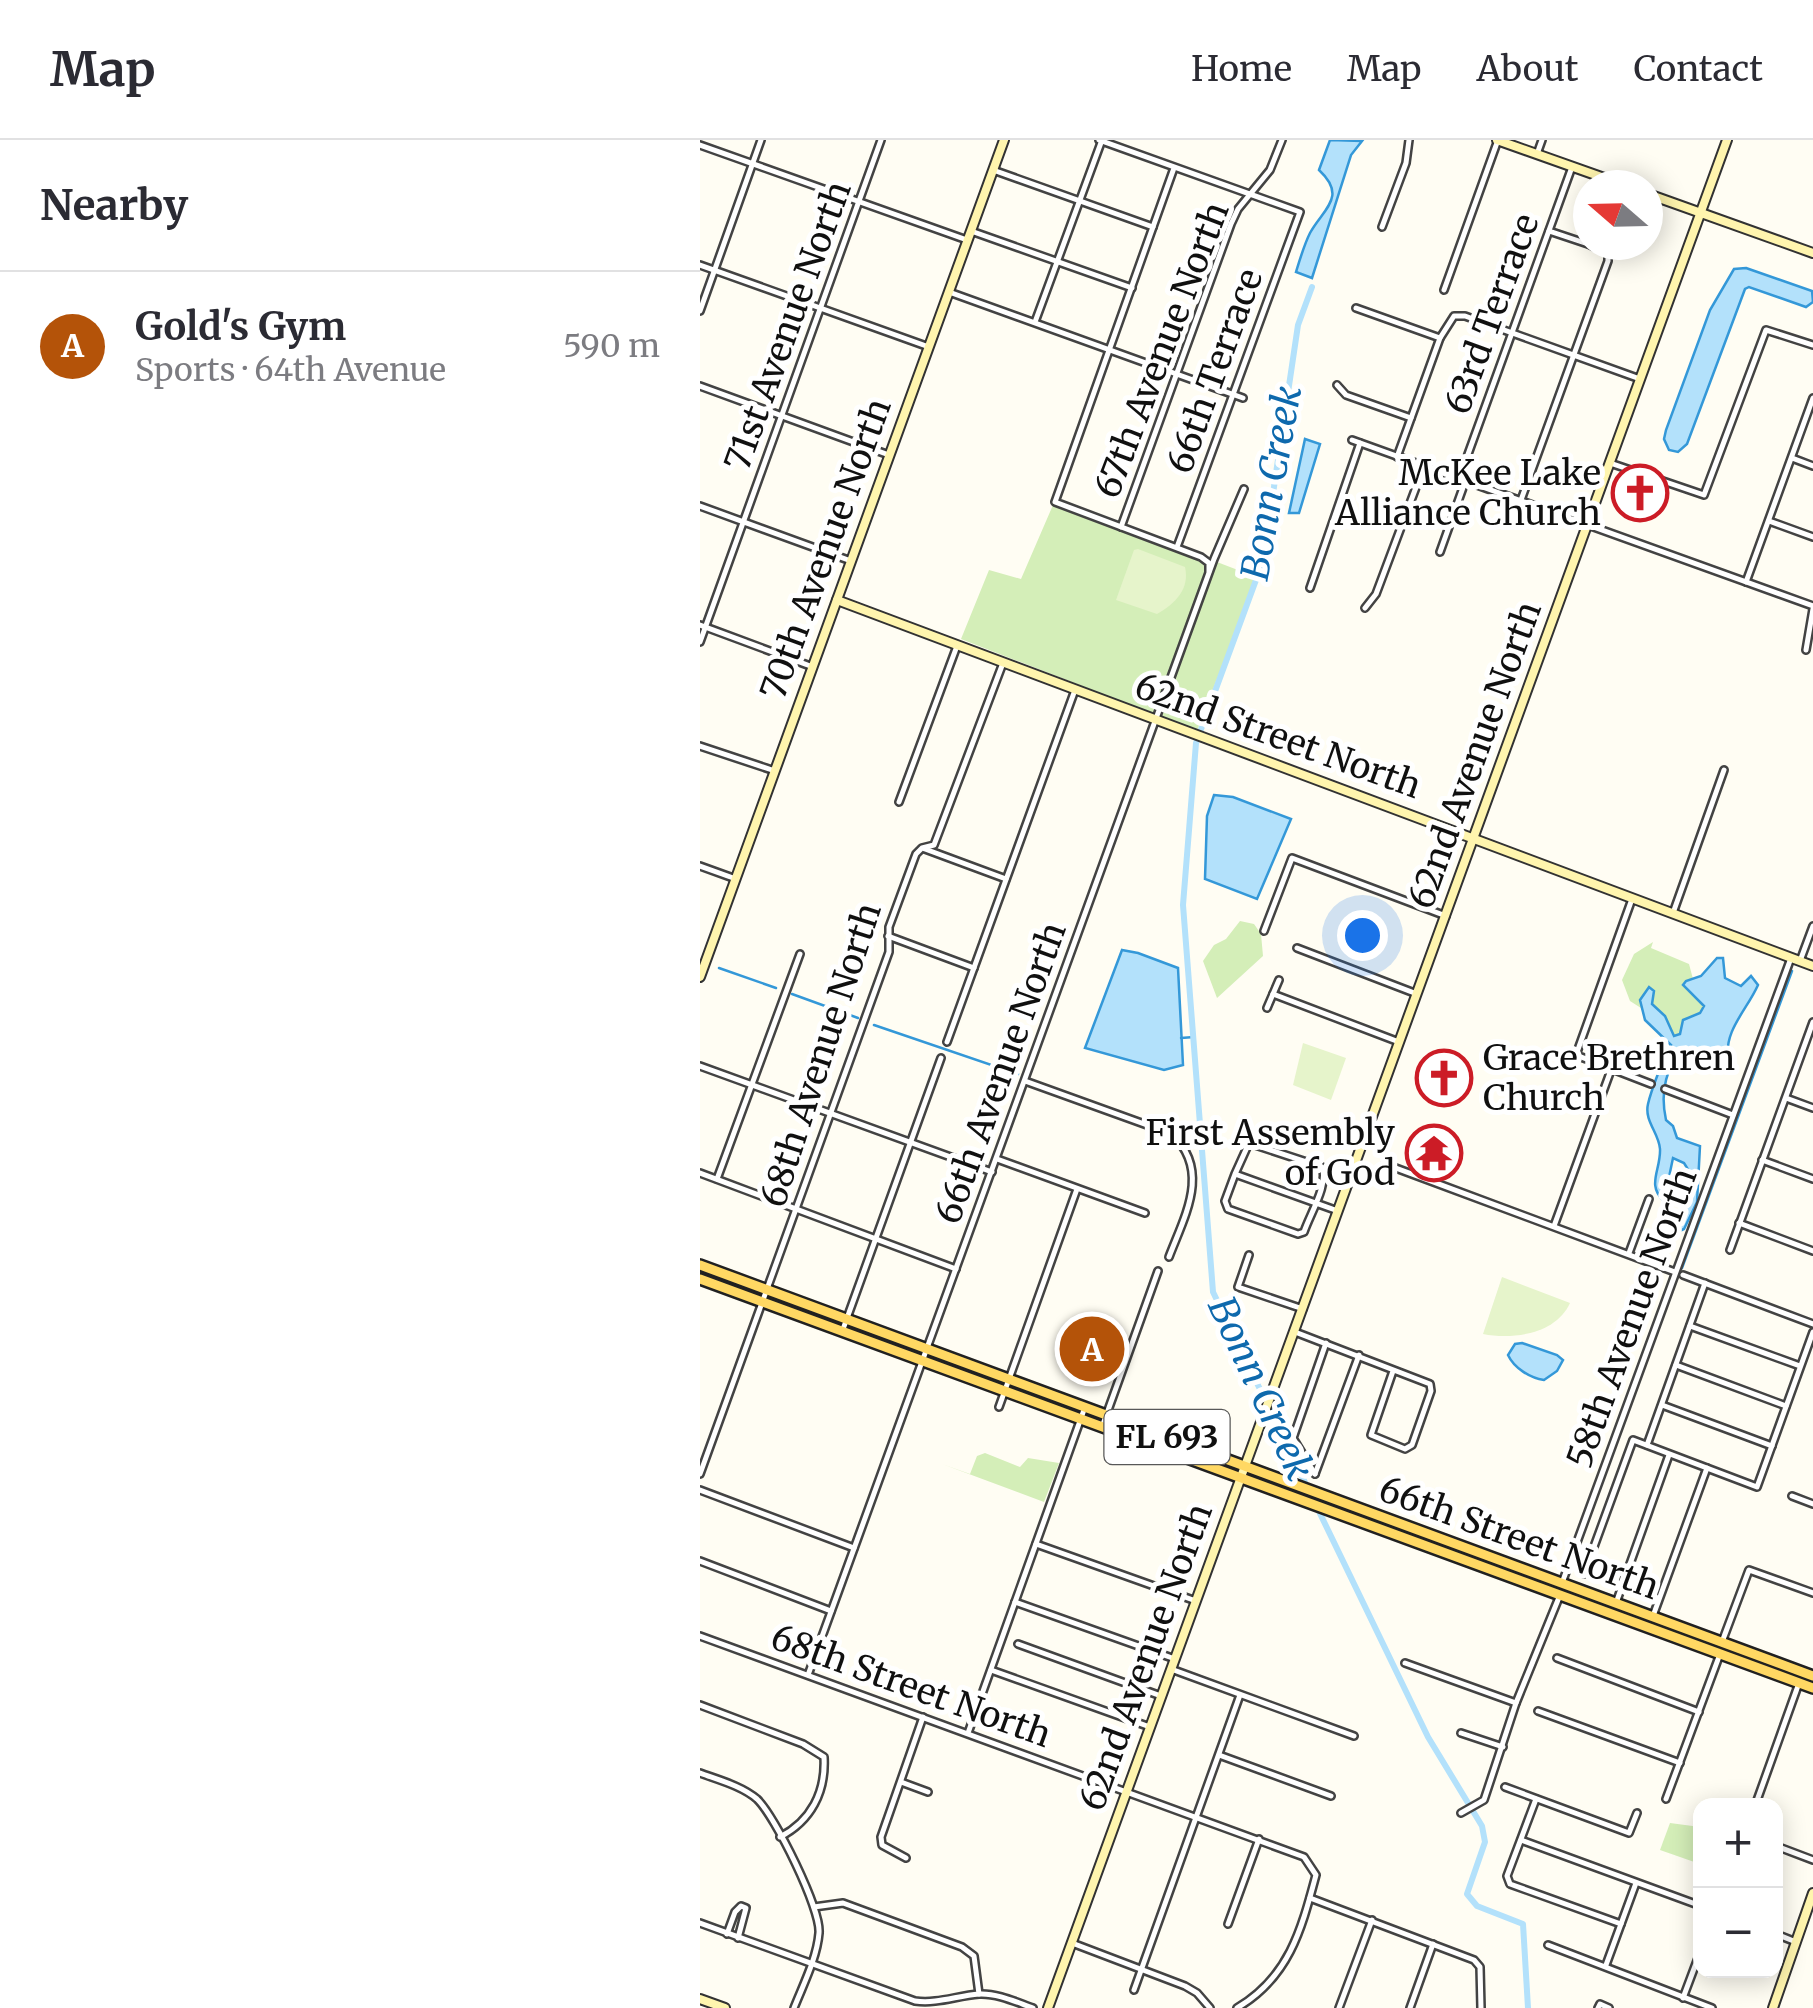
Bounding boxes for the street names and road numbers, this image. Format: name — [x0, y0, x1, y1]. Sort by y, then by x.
street label: 71st Avenue North — [715, 175, 861, 477]
street label: 67th Avenue North — [1085, 196, 1239, 504]
street label: 63rd Terrace — [1435, 208, 1549, 420]
street label: 66th Terrace — [1158, 263, 1272, 479]
street label: 70th Avenue North — [751, 393, 901, 705]
street label: 62nd Avenue North — [1399, 595, 1551, 915]
street label: 62nd Street North — [1129, 664, 1427, 808]
street label: 68th Avenue North — [751, 897, 891, 1213]
street label: 66th Avenue North — [926, 916, 1076, 1230]
street label: 58th Avenue North — [1557, 1162, 1707, 1474]
road number: FL 693 — [1104, 1410, 1230, 1464]
street label: 66th Street North — [1373, 1467, 1665, 1609]
street label: 62nd Avenue North — [1070, 1497, 1222, 1817]
street label: 68th Street North — [765, 1615, 1057, 1757]

